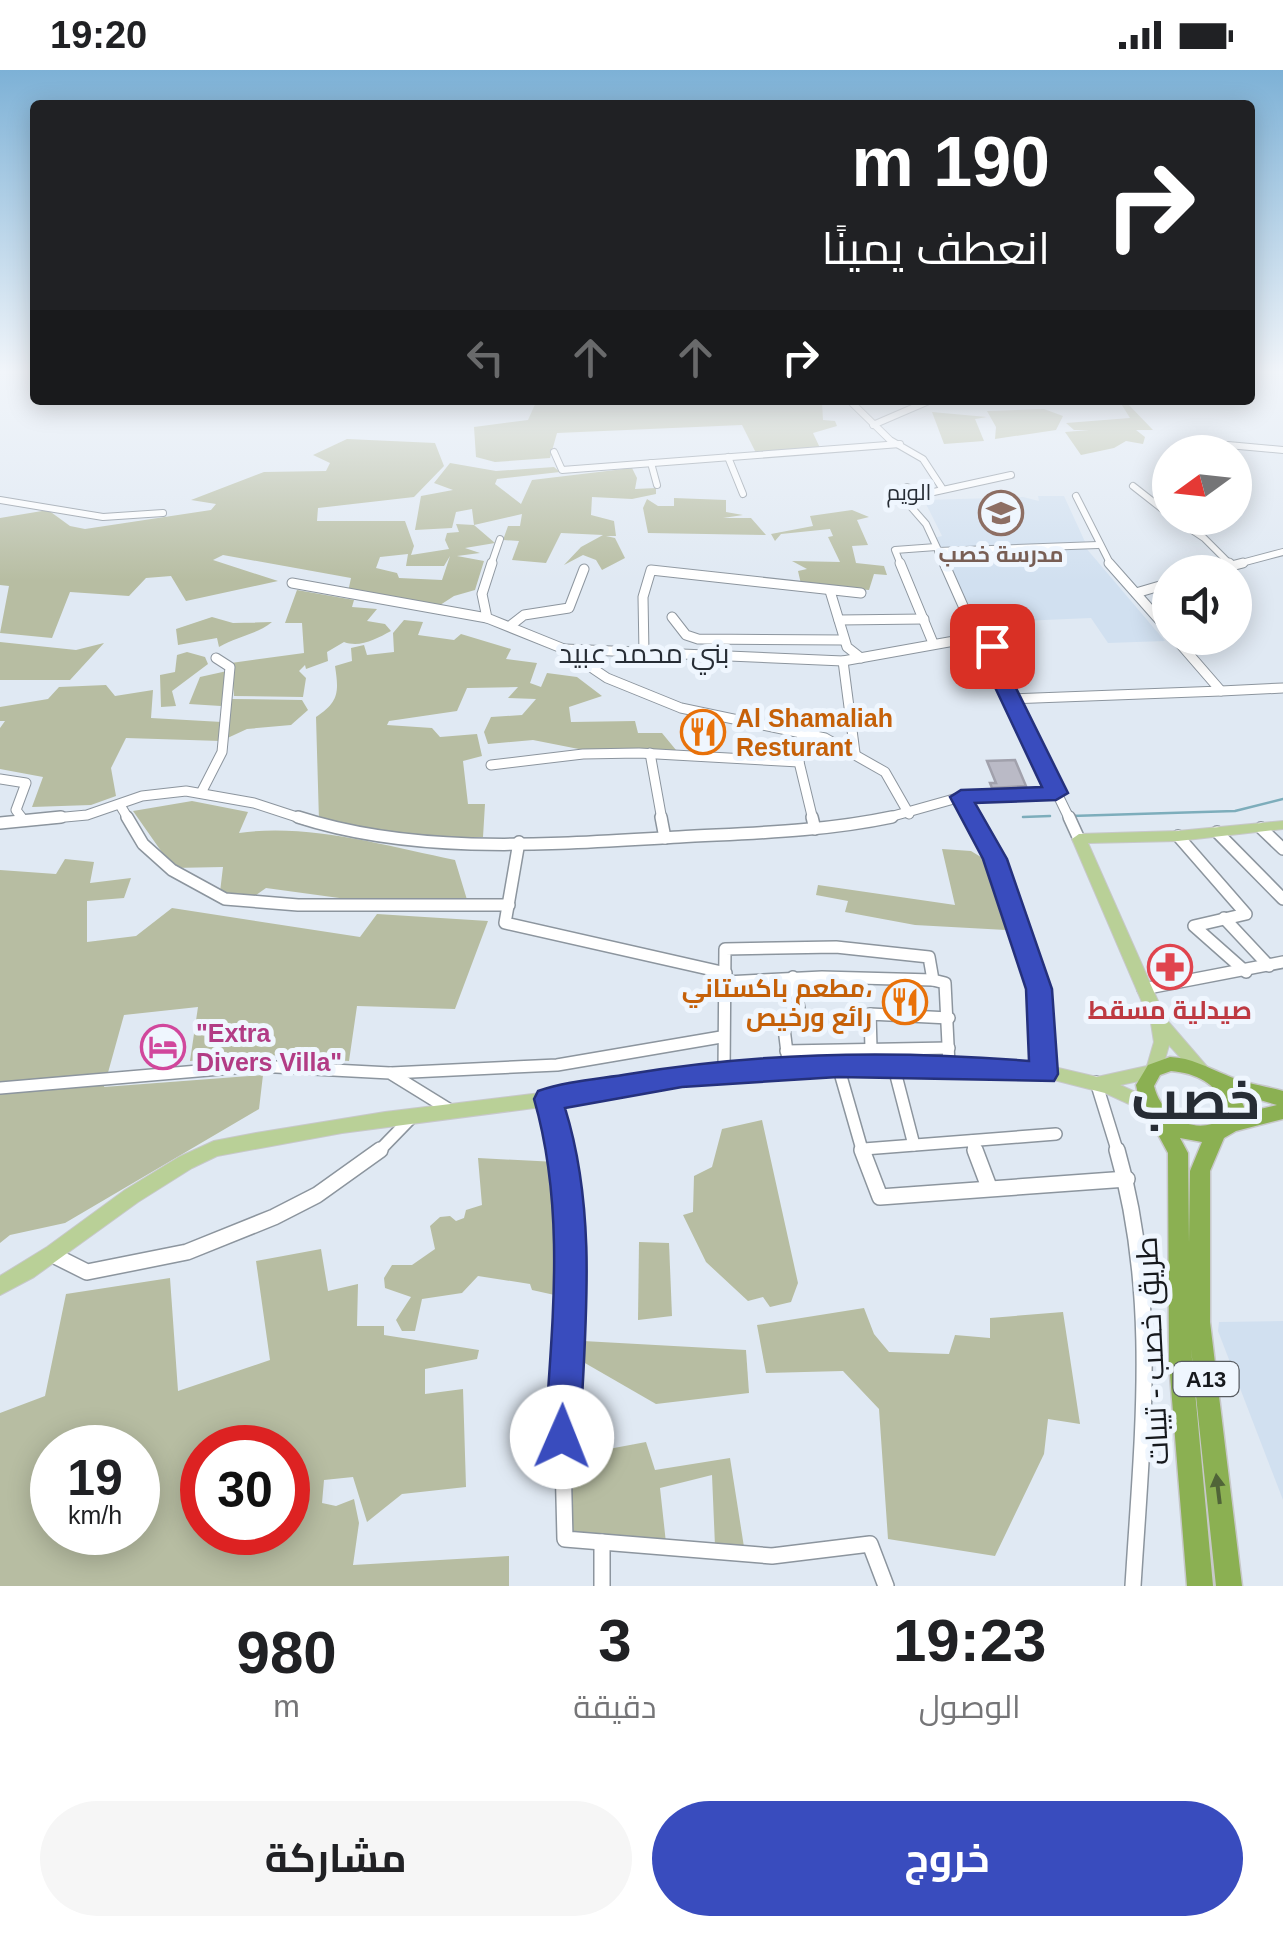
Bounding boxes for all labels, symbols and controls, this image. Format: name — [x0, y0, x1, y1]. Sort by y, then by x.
text: 19:20 — [50, 14, 147, 56]
text: 190 m — [852, 123, 1050, 201]
icon: right — [1085, 140, 1215, 270]
text: انعطف يمينًا — [821, 223, 1050, 274]
icon: left — [458, 330, 513, 385]
icon: ahead — [563, 330, 618, 385]
icon: ahead — [668, 330, 723, 385]
icon: right — [773, 330, 828, 385]
north arrow — [1152, 435, 1252, 535]
map controls — [1152, 435, 1252, 655]
district label: الويم — [886, 480, 932, 508]
school or university icon: مدرسة خصب — [978, 490, 1024, 536]
place label: مدرسة خصب — [938, 542, 1064, 567]
button: sound — [1152, 555, 1252, 655]
pin — [950, 604, 1035, 689]
icon: arrive — [965, 619, 1020, 674]
district label: بني محمد عبيد — [559, 638, 729, 675]
place label: Al Shamaliah Resturant — [736, 704, 893, 761]
restaurant icon: Al Shamaliah Resturant — [680, 709, 726, 755]
pharmacy icon: صيدلية مسقط — [1147, 944, 1193, 990]
place label: مطعم باكستاني، رائع ورخيص — [682, 974, 872, 1034]
restaurant icon: مطعم باكستاني، رائع ورخيص — [882, 979, 928, 1025]
place label: صيدلية مسقط — [1088, 996, 1252, 1024]
place label: "Extra Divers Villa" — [196, 1019, 342, 1076]
hotel icon: "Extra Divers Villa" — [140, 1024, 186, 1070]
district label: خصب — [1132, 1069, 1260, 1131]
street label: طريق خصب - تيبات — [1130, 1236, 1176, 1466]
road number: A13 — [1174, 1362, 1238, 1396]
position arrow — [510, 1385, 614, 1489]
speed limit sign: 30 — [180, 1425, 310, 1555]
text: 19 — [67, 1450, 123, 1506]
one-way arrow — [1210, 1473, 1226, 1505]
text: km/h — [68, 1501, 122, 1529]
text: 3 — [598, 1607, 632, 1674]
text: 19:23 — [893, 1607, 1046, 1674]
text: 980 — [237, 1619, 337, 1686]
text: m — [273, 1688, 300, 1724]
text: دقيقة — [573, 1689, 656, 1725]
text: الوصول — [919, 1689, 1021, 1725]
button: مشاركة — [40, 1801, 632, 1916]
button: خروج — [652, 1801, 1243, 1916]

